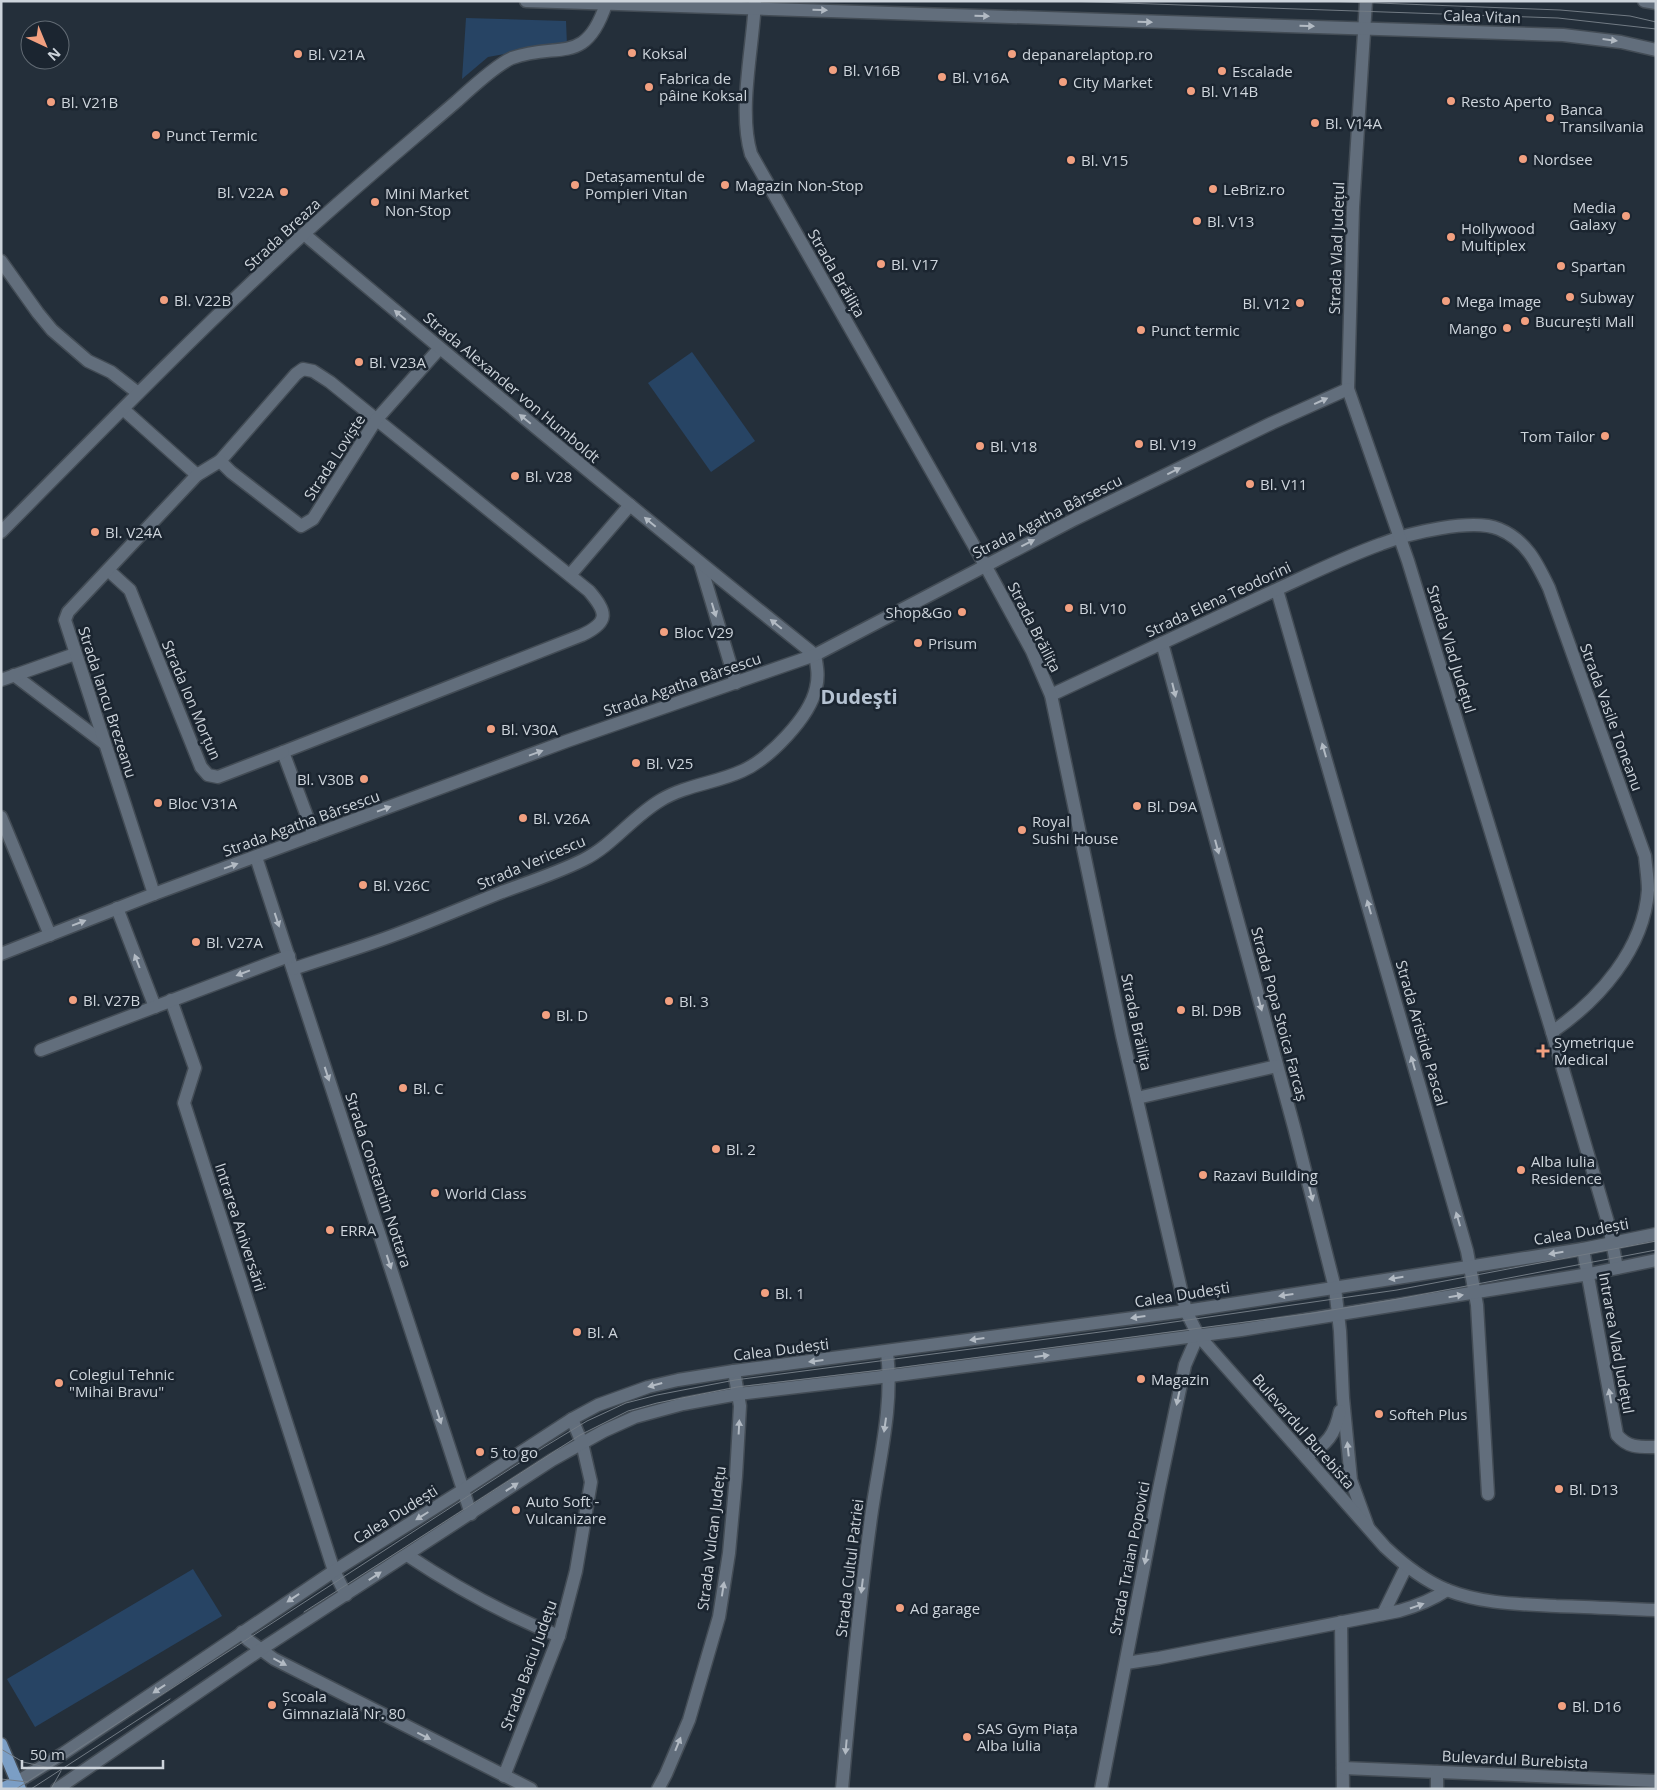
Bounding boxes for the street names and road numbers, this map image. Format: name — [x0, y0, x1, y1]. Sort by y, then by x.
street label: Calea Vitan — [1443, 5, 1521, 27]
street label: Strada Vlad Județul — [1324, 181, 1348, 315]
street label: Strada Breaza — [240, 193, 324, 275]
street label: Strada Brăilița — [804, 225, 870, 321]
street label: Strada Alexander von Humboldt — [420, 307, 604, 467]
street label: Strada Loviște — [299, 410, 369, 504]
street label: Strada Agatha Bârsescu — [969, 470, 1125, 562]
street label: Strada Elena Teodorini — [1142, 557, 1294, 641]
street label: Strada Brăilița — [1004, 579, 1066, 675]
street label: Strada Vlad Județul — [1423, 583, 1481, 715]
street label: Strada Iancu Brezeanu — [74, 624, 142, 780]
street label: Strada Ion Morțun — [158, 637, 226, 763]
street label: Strada Vasile Toneanu — [1576, 641, 1648, 793]
street label: Strada Agatha Bârsescu — [601, 648, 763, 720]
street label: Strada Agatha Bârsescu — [220, 785, 382, 861]
street label: Strada Vericescu — [474, 830, 588, 894]
street label: Strada Popa Stoica Farcaș — [1247, 925, 1313, 1103]
street label: Strada Aristide Pascal — [1392, 958, 1452, 1108]
street label: Strada Brăilița — [1117, 972, 1157, 1072]
street label: Strada Constantin Nottara — [341, 1090, 417, 1270]
street label: Intrarea Aniversării — [211, 1160, 271, 1294]
street label: Calea Dudești — [1532, 1213, 1630, 1249]
street label: Intrarea Vlad Județul — [1595, 1271, 1639, 1415]
street label: Calea Dudești — [1133, 1277, 1231, 1311]
street label: Calea Dudești — [732, 1333, 830, 1365]
street label: Bulevardul Burebista — [1248, 1369, 1360, 1493]
street label: Strada Vulcan Județu — [692, 1465, 730, 1611]
street label: Calea Dudești — [349, 1480, 441, 1548]
street label: Strada Traian Popovici — [1104, 1480, 1154, 1636]
street label: Strada Cultul Patriei — [831, 1498, 867, 1638]
street label: Strada Baciu Județu — [495, 1597, 561, 1733]
street label: Bulevardul Burebista — [1441, 1745, 1589, 1773]

